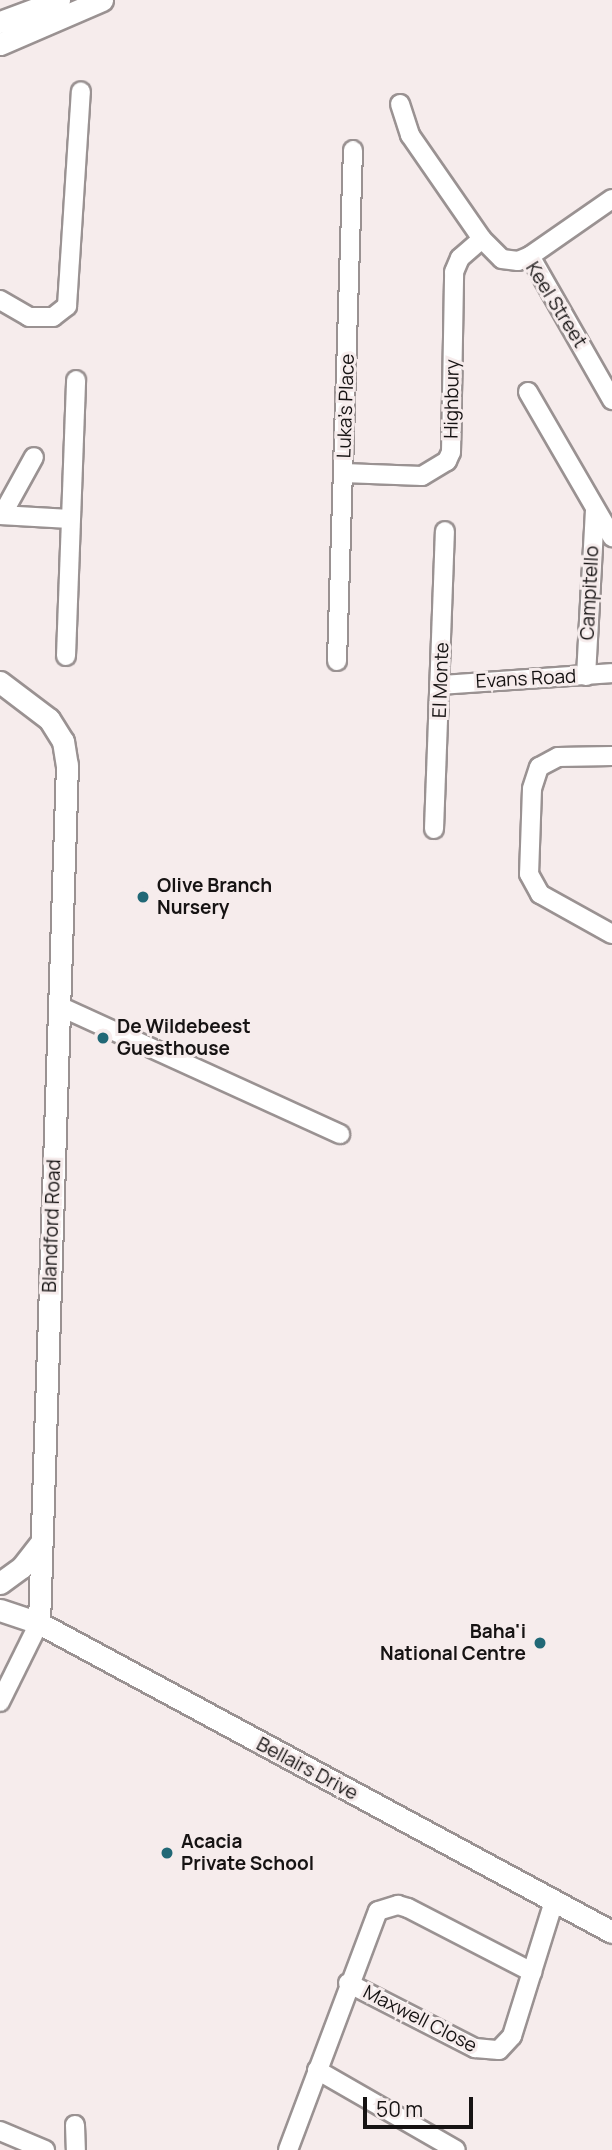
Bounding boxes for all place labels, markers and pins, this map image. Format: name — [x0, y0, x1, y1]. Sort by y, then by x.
place label: Olive Branch Nursery — [157, 875, 272, 919]
marker: Olive Branch Nursery — [135, 889, 151, 905]
place label: De Wildebeest Guesthouse — [117, 1016, 251, 1060]
marker: De Wildebeest Guesthouse — [95, 1030, 111, 1046]
place label: Baha'i National Centre — [380, 1621, 526, 1665]
marker: Baha'i National Centre — [532, 1635, 548, 1651]
place label: Acacia Private School — [181, 1831, 314, 1875]
marker: Acacia Private School — [159, 1845, 175, 1861]

